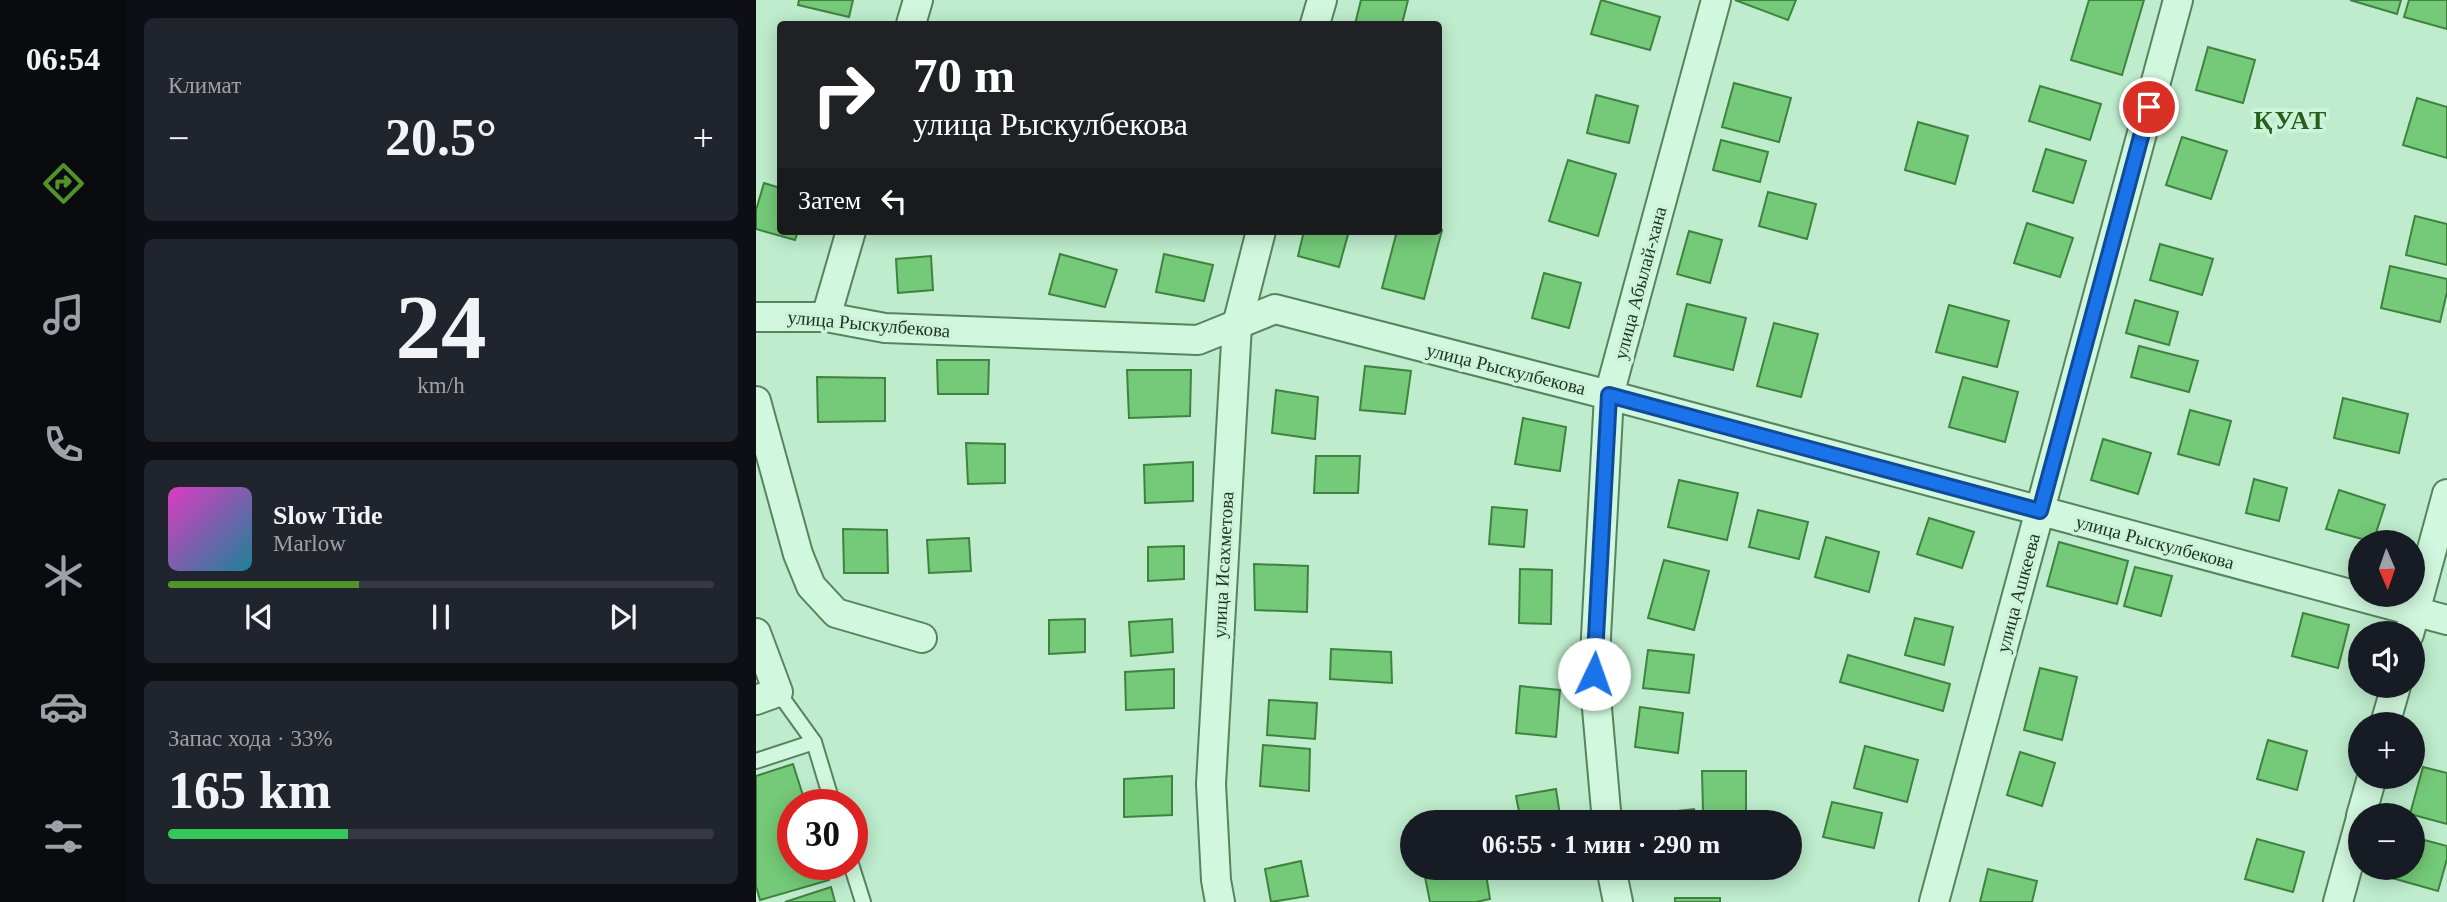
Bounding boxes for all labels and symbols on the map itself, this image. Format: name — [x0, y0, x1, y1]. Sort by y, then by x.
pin — [2119, 77, 2179, 137]
district label: ҚУАТ — [2254, 106, 2328, 135]
street label: улица Абылай-хана — [1609, 204, 1671, 362]
street label: улица Рыскулбекова — [787, 306, 952, 342]
street label: улица Рыскулбекова — [1424, 339, 1588, 399]
street label: улица Исахметова — [1209, 490, 1237, 639]
street label: улица Рыскулбекова — [2073, 511, 2237, 573]
street label: улица Ашкеева — [1992, 530, 2044, 655]
north arrow — [2348, 530, 2426, 607]
position arrow — [1557, 637, 1631, 711]
speed limit sign: 30 — [777, 789, 868, 880]

